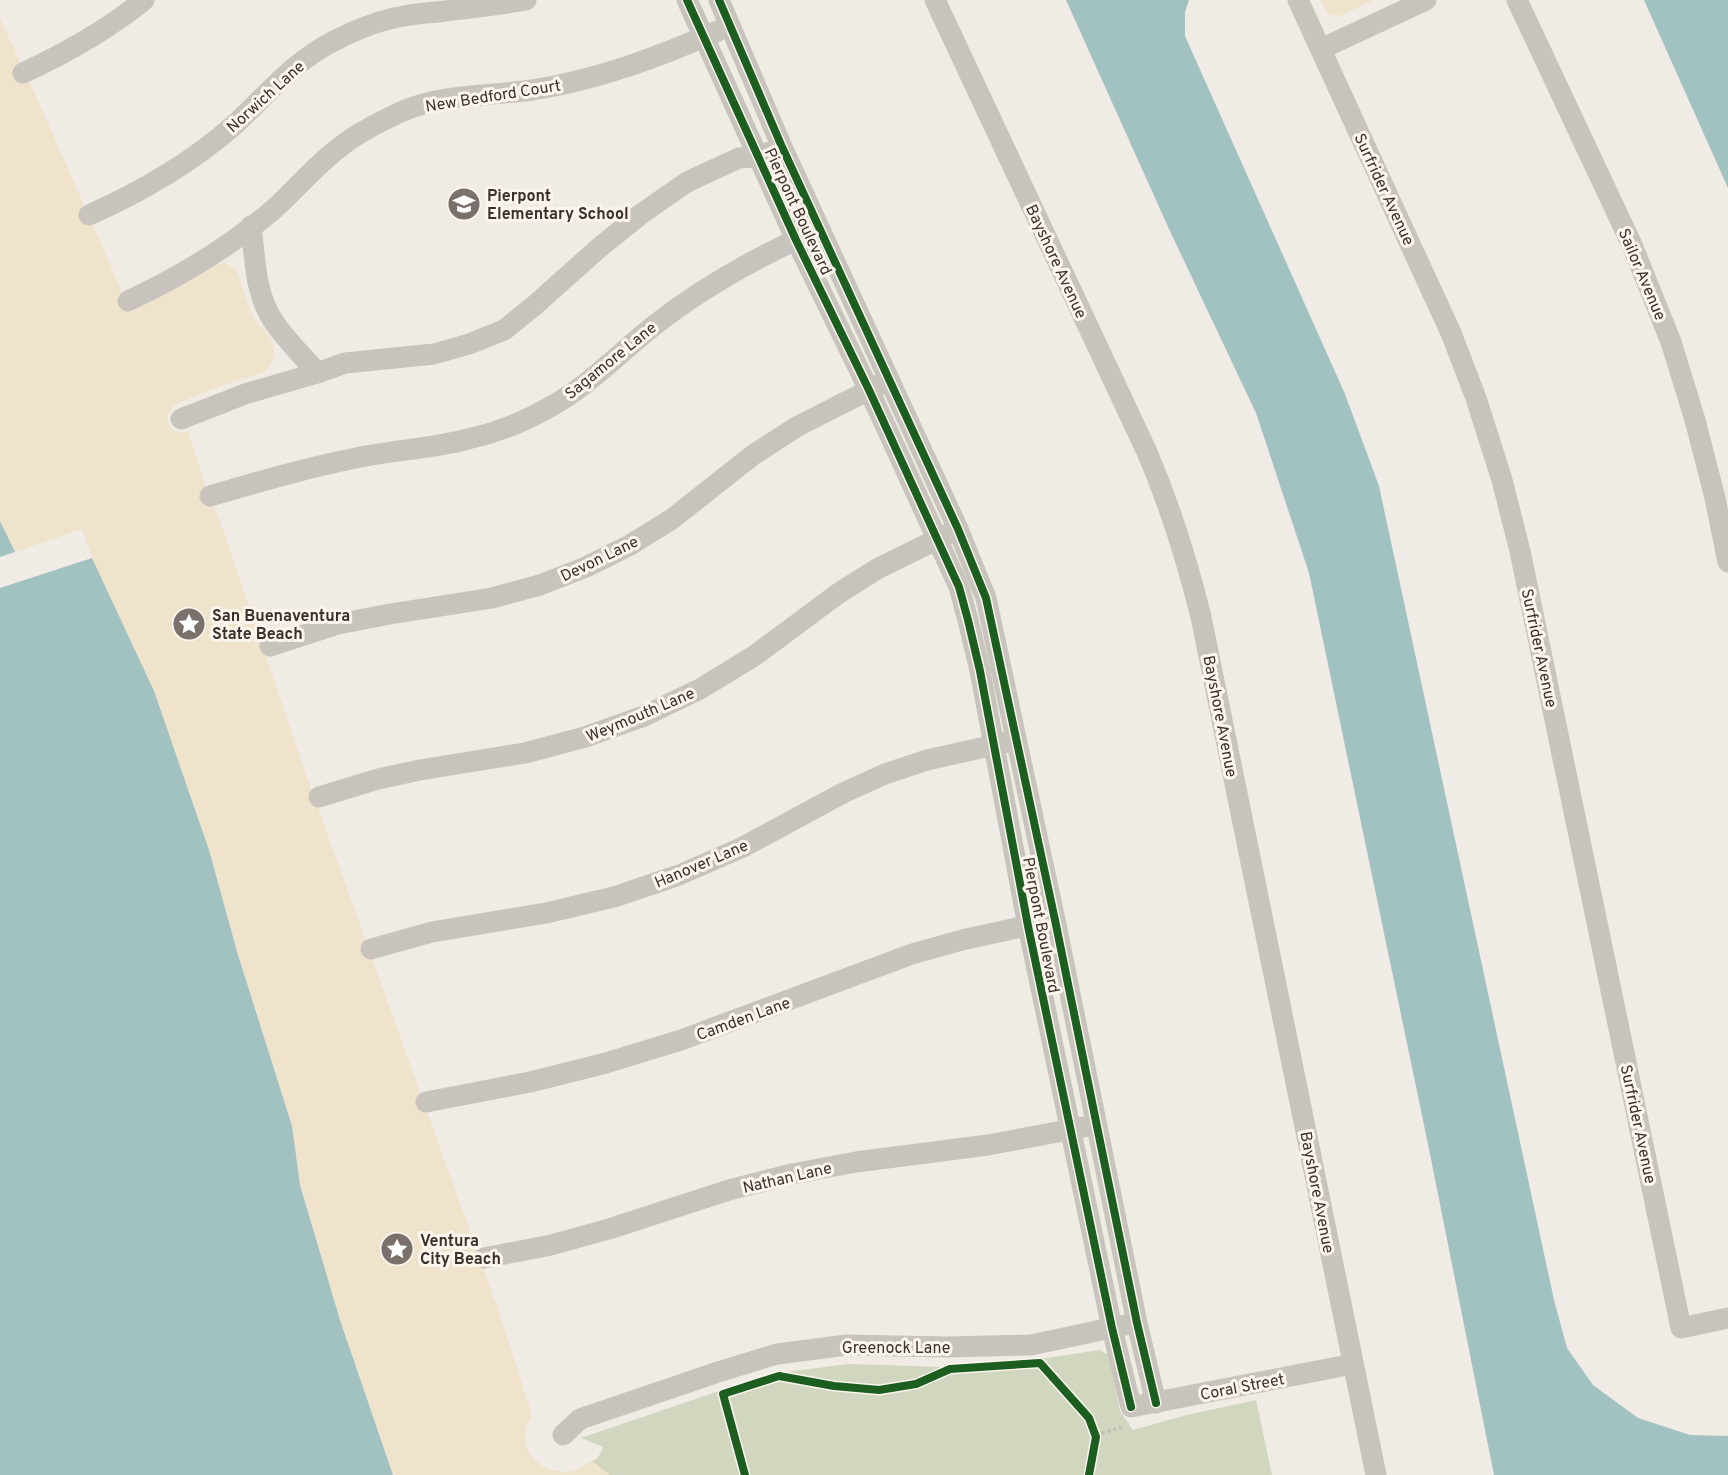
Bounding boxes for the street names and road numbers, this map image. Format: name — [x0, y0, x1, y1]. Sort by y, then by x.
street label: Norwich Lane — [223, 57, 310, 138]
street label: New Bedford Court — [424, 76, 562, 118]
street label: Surfrider Avenue — [1349, 131, 1418, 249]
street label: Pierpont Boulevard — [759, 145, 835, 279]
street label: Bayshore Avenue — [1020, 202, 1090, 322]
street label: Sailor Avenue — [1613, 226, 1669, 324]
street label: Sagamore Lane — [561, 318, 661, 405]
street label: Devon Lane — [558, 532, 642, 587]
street label: Surfrider Avenue — [1516, 587, 1560, 710]
street label: Bayshore Avenue — [1197, 654, 1241, 779]
street label: Weymouth Lane — [584, 684, 698, 748]
street label: Hanover Lane — [652, 836, 752, 894]
street label: Pierpont Boulevard — [1017, 856, 1063, 995]
street label: Camden Lane — [694, 994, 793, 1046]
street label: Surfrider Avenue — [1615, 1063, 1659, 1186]
street label: Bayshore Avenue — [1294, 1130, 1338, 1255]
street label: Nathan Lane — [741, 1159, 834, 1199]
street label: Greenock Lane — [842, 1339, 950, 1359]
street label: Coral Street — [1198, 1370, 1286, 1406]

